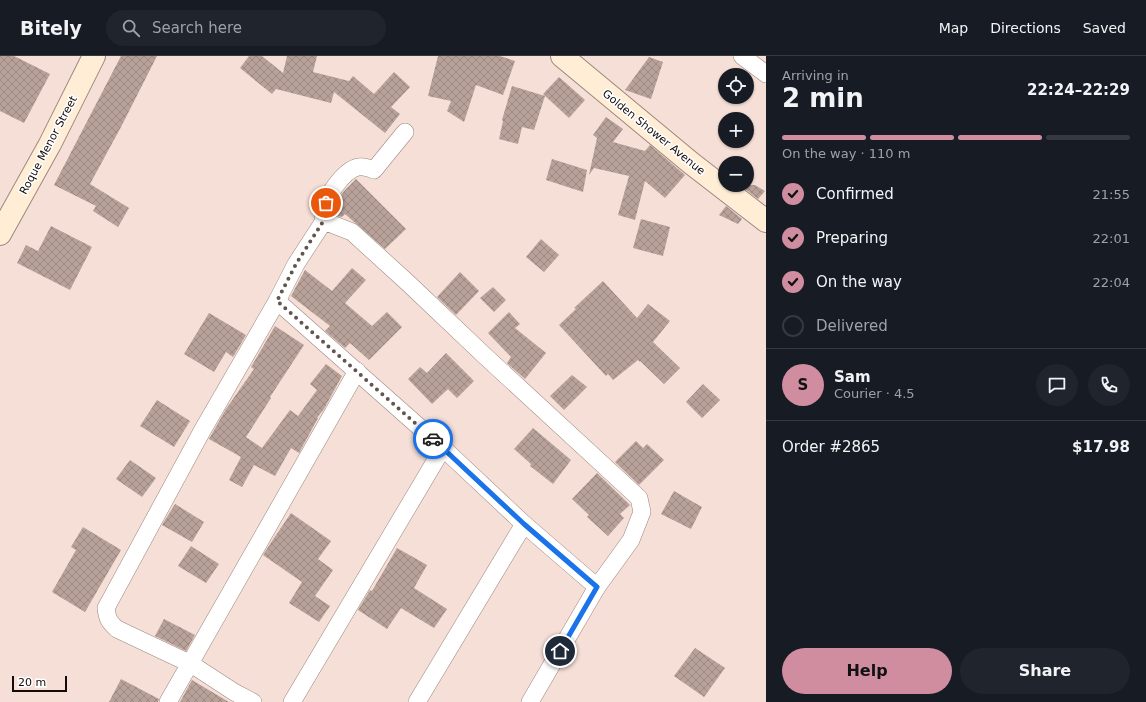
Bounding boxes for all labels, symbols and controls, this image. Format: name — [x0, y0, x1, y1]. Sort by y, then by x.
search box — [106, 10, 386, 46]
text: Bitely — [20, 17, 82, 39]
icon: search — [120, 17, 142, 39]
text: Search here — [152, 19, 242, 37]
text: Map — [939, 20, 968, 36]
text: Directions — [990, 20, 1061, 36]
text: Saved — [1083, 20, 1126, 36]
map controls — [718, 68, 754, 192]
button: locate — [718, 68, 754, 104]
text: Arriving in — [782, 68, 849, 83]
text: 22:24–22:29 — [1027, 81, 1130, 99]
text: 2 min — [782, 83, 864, 113]
street label: Golden Shower Avenue — [600, 87, 708, 178]
street label: Roque Menor Street — [17, 93, 80, 197]
button: + — [718, 112, 754, 148]
text: On the way · 110 m — [782, 146, 910, 161]
button: − — [718, 156, 754, 192]
icon: check — [782, 183, 804, 205]
text: Confirmed — [816, 185, 894, 203]
pin — [309, 186, 343, 220]
text: 21:55 — [1093, 187, 1130, 202]
icon: bag — [315, 192, 337, 214]
icon: check — [782, 227, 804, 249]
text: Preparing — [816, 229, 888, 247]
text: 22:01 — [1093, 231, 1130, 246]
icon: check — [782, 271, 804, 293]
text: On the way — [816, 273, 902, 291]
text: 22:04 — [1093, 275, 1130, 290]
text: Delivered — [816, 317, 888, 335]
button: chat — [1036, 364, 1078, 406]
button: phone — [1088, 364, 1130, 406]
text: Sam — [834, 368, 871, 386]
text: S — [798, 376, 808, 394]
text: Courier · 4.5 — [834, 386, 915, 401]
courier — [413, 419, 453, 459]
icon: car — [422, 428, 444, 450]
text: Order #2865 — [782, 438, 880, 456]
text: $17.98 — [1072, 438, 1130, 456]
pin — [543, 634, 577, 668]
icon: home — [549, 640, 571, 662]
button: Help — [782, 648, 952, 694]
button: Share — [960, 648, 1130, 694]
scale bar — [12, 674, 67, 693]
text: 20 m — [18, 676, 46, 689]

